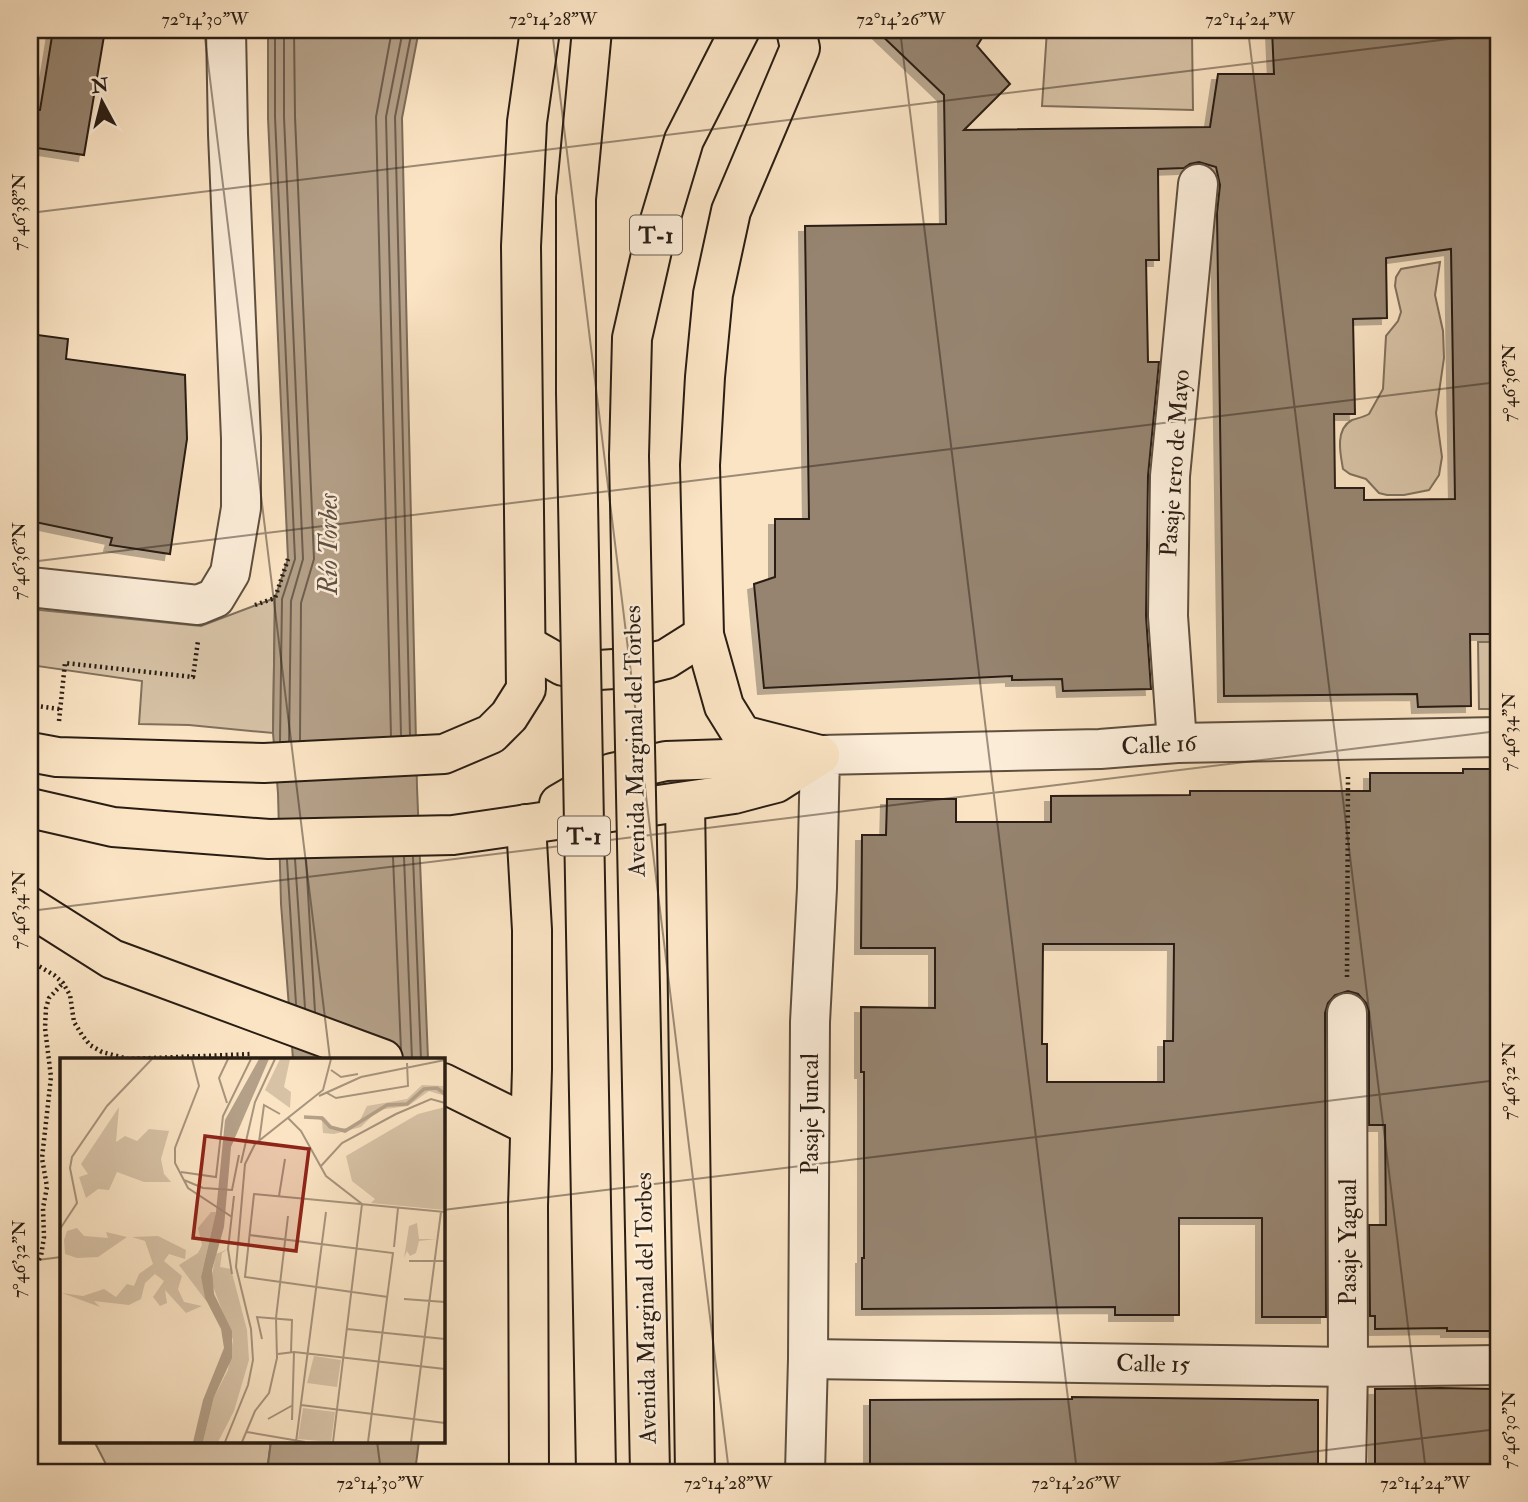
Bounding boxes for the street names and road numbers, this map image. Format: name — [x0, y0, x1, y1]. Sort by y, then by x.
road number: T-1 — [630, 216, 682, 254]
street label: Pasaje 1ero de Mayo — [1153, 368, 1197, 558]
street label: Avenida Marginal del Torbes — [617, 605, 653, 878]
street label: Calle 16 — [1121, 727, 1199, 762]
road number: T-1 — [558, 816, 610, 856]
street label: Pasaje Juncal — [795, 1053, 826, 1175]
street label: Avenida Marginal del Torbes — [628, 1172, 664, 1445]
street label: Pasaje Yagual — [1333, 1179, 1364, 1305]
street label: Calle 15 — [1116, 1348, 1191, 1380]

